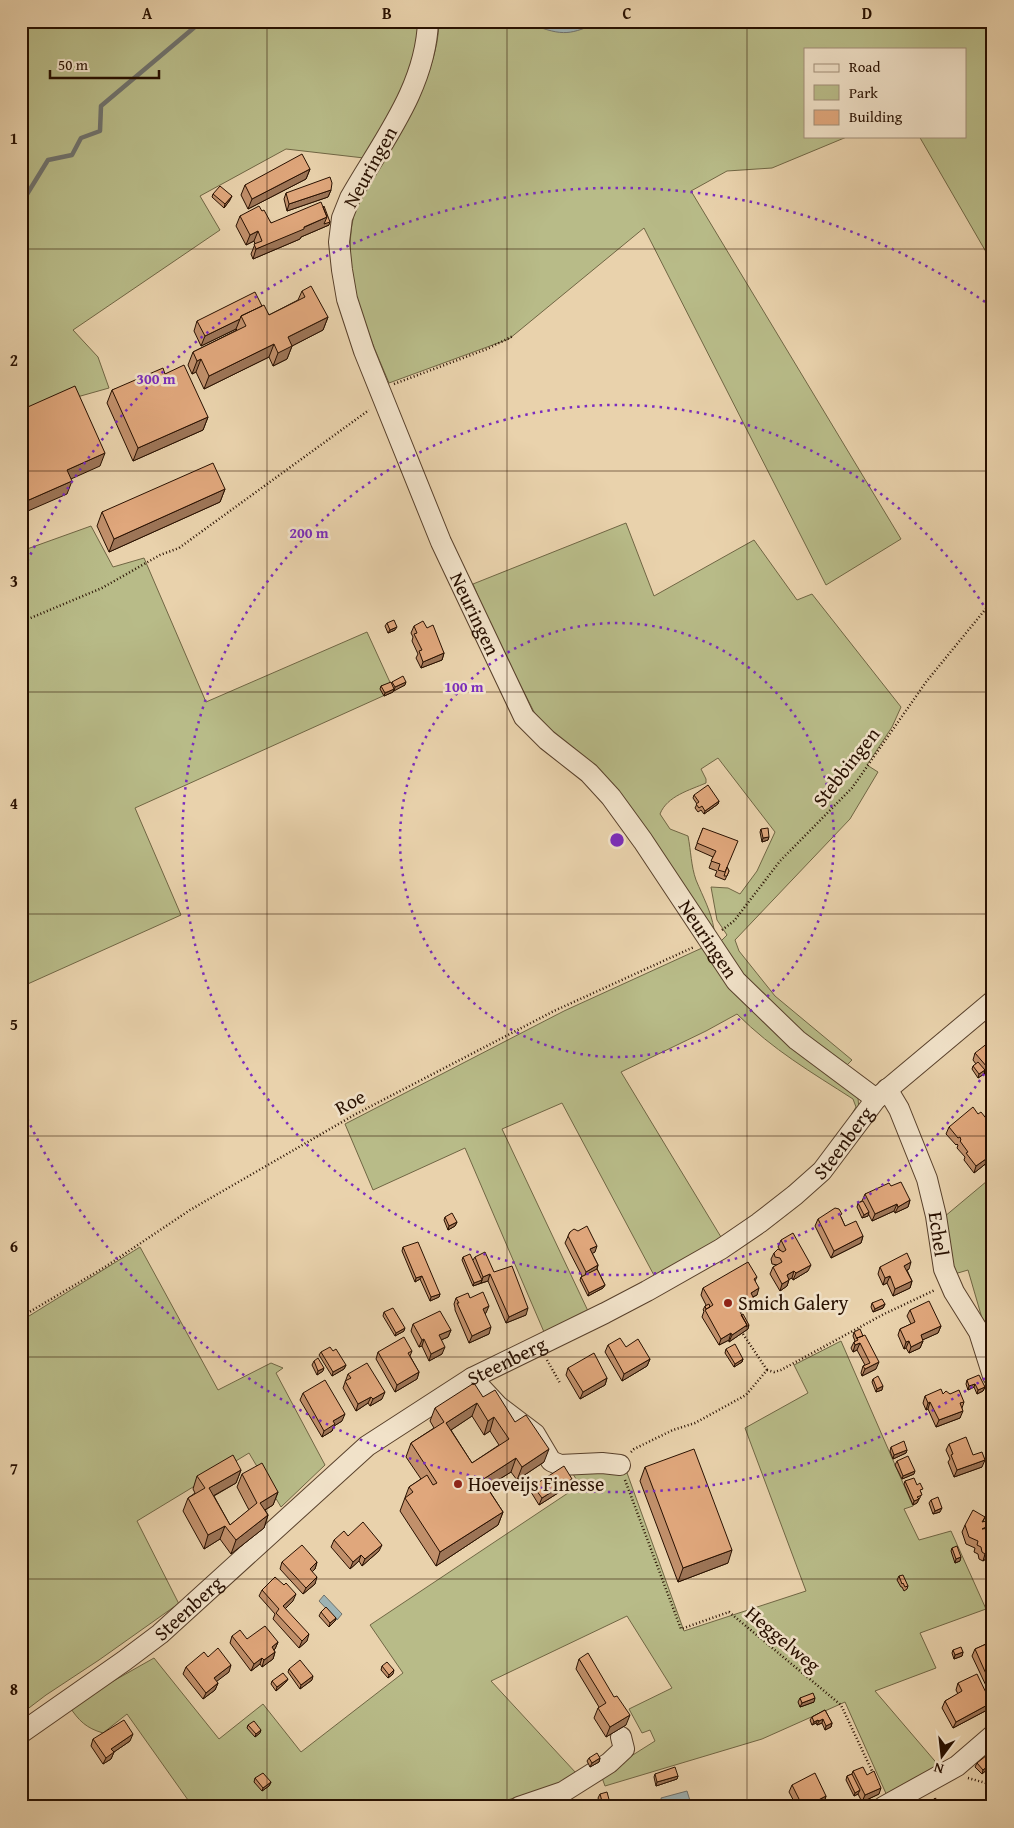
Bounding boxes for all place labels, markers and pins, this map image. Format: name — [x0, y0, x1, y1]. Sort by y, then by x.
centre of rings — [608, 831, 626, 849]
place label: Smich Galery — [738, 1288, 848, 1317]
marker: Smich Galery — [722, 1297, 734, 1309]
place label: Hoeveijs Finesse — [468, 1469, 604, 1498]
marker: Hoeveijs Finesse — [452, 1478, 464, 1490]

